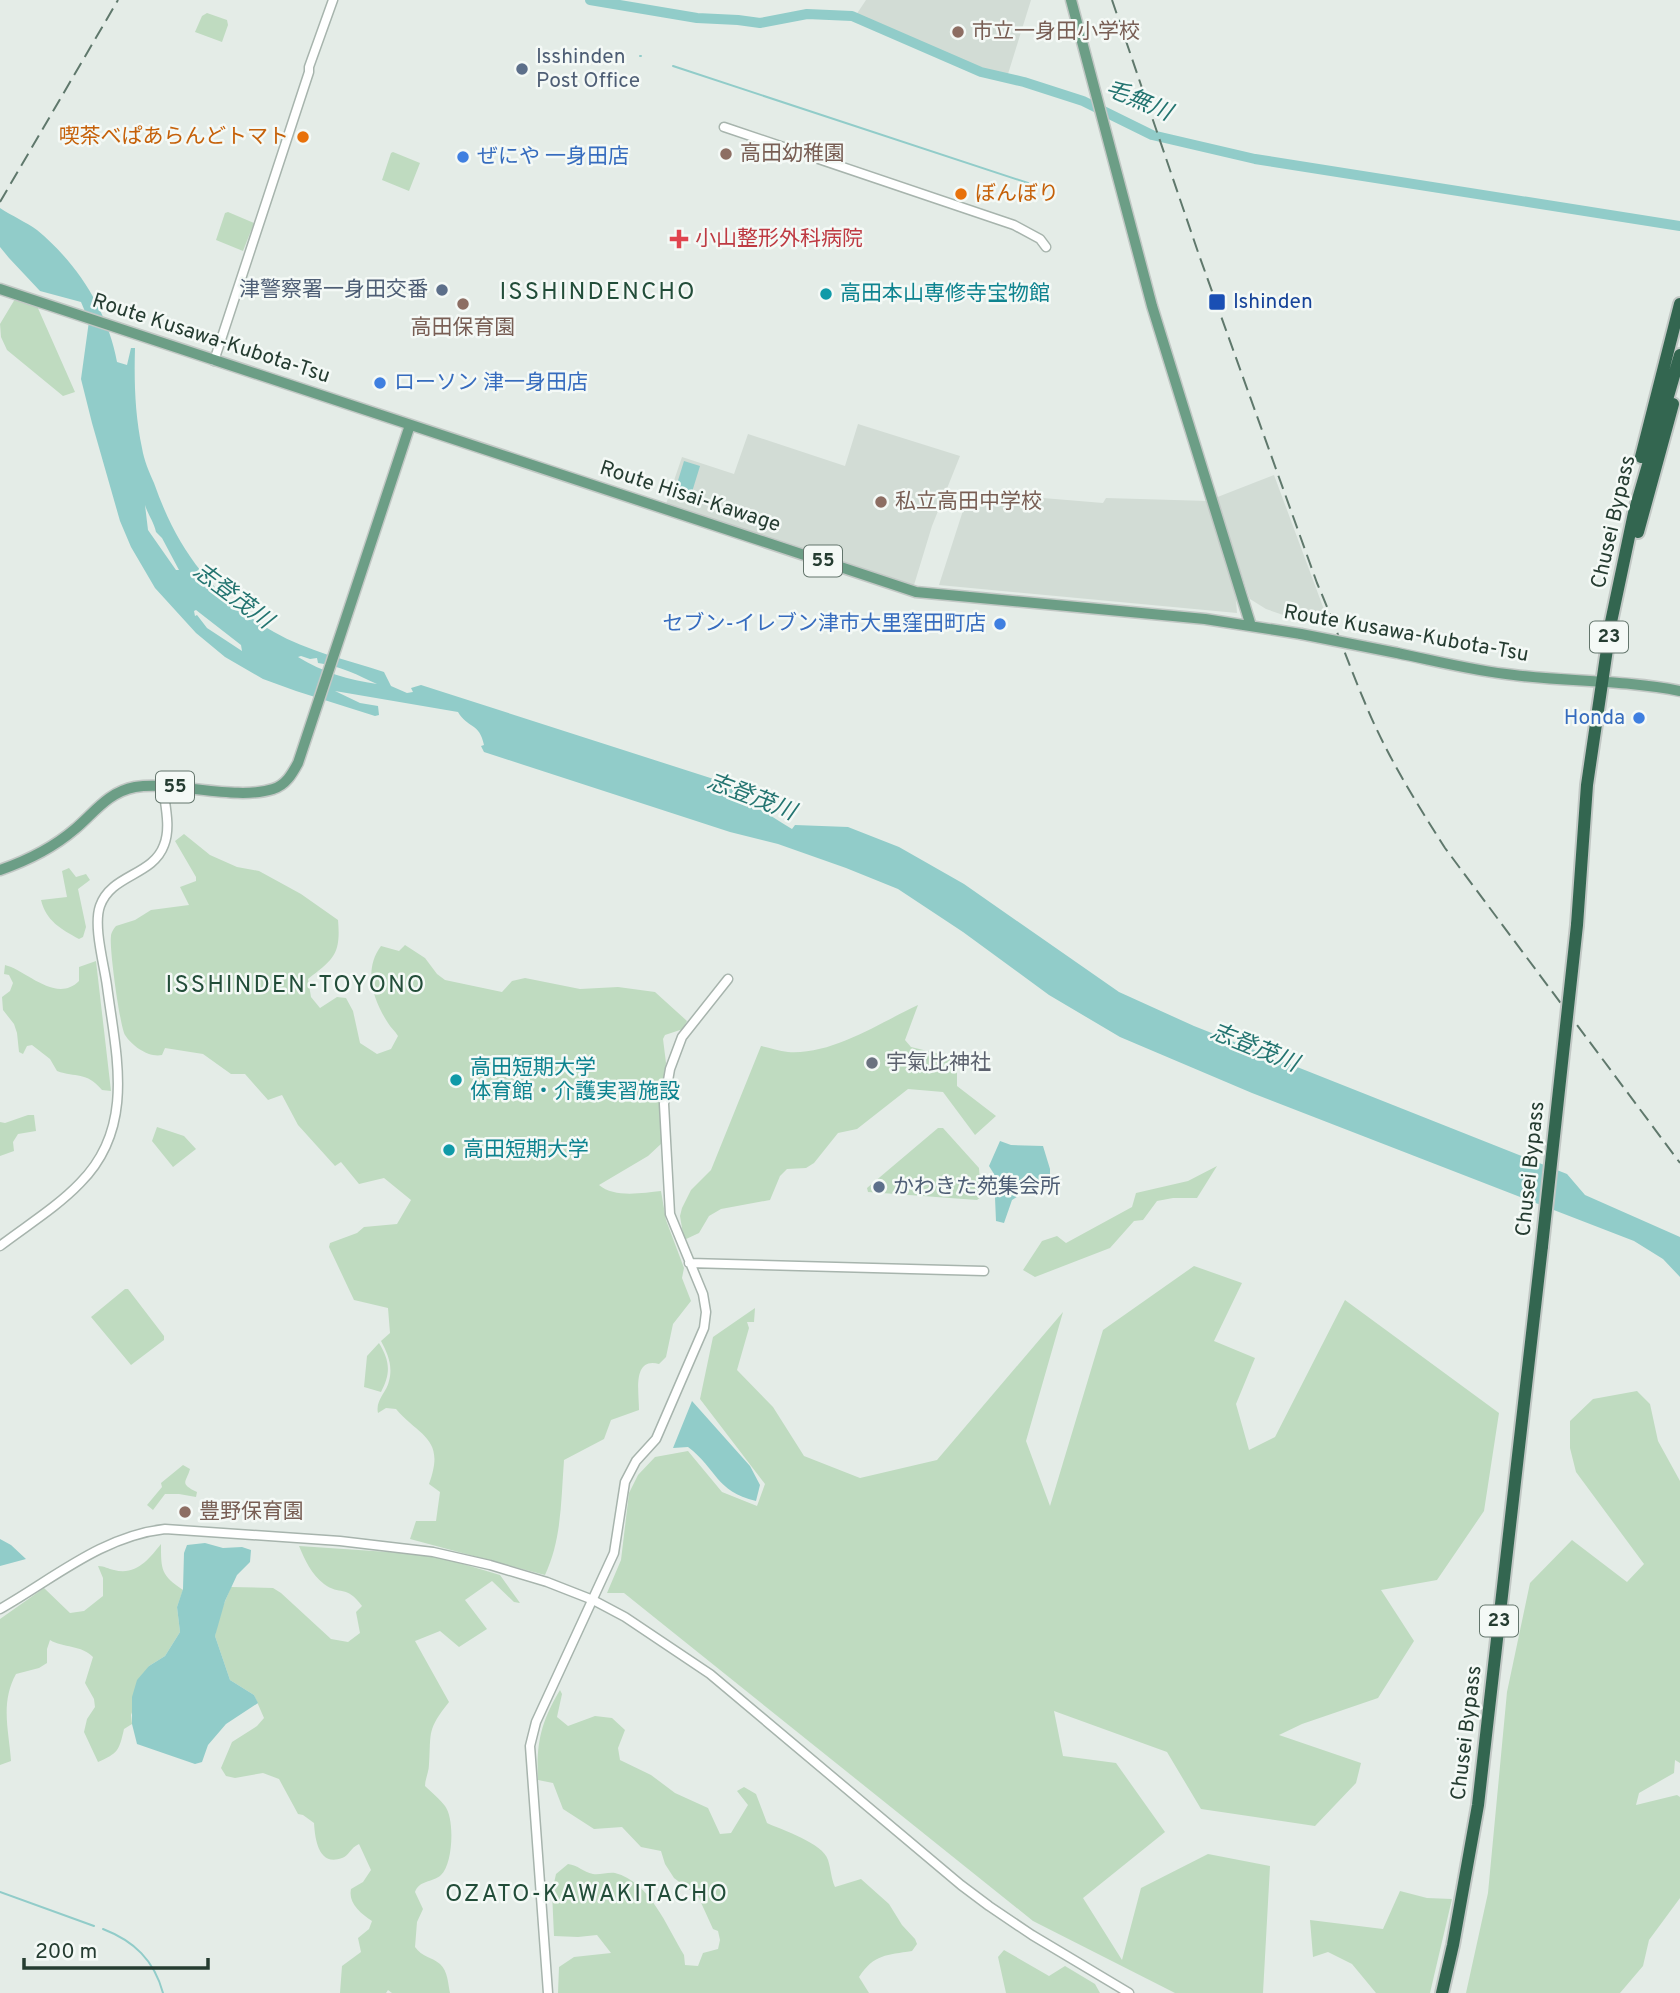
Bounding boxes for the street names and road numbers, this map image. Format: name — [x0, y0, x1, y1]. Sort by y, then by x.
street label: Route Kusawa-Kubota-Tsu — [89, 288, 333, 390]
street label: Chusei Bypass — [1586, 453, 1642, 591]
street label: Route Hisai-Kawage — [596, 455, 784, 539]
road number: 55 — [804, 546, 842, 576]
street label: Route Kusawa-Kubota-Tsu — [1281, 599, 1531, 669]
road number: 23 — [1590, 622, 1628, 652]
road number: 55 — [156, 772, 194, 802]
street label: Chusei Bypass — [1510, 1100, 1552, 1238]
road number: 23 — [1480, 1606, 1518, 1637]
street label: Chusei Bypass — [1445, 1664, 1489, 1802]

